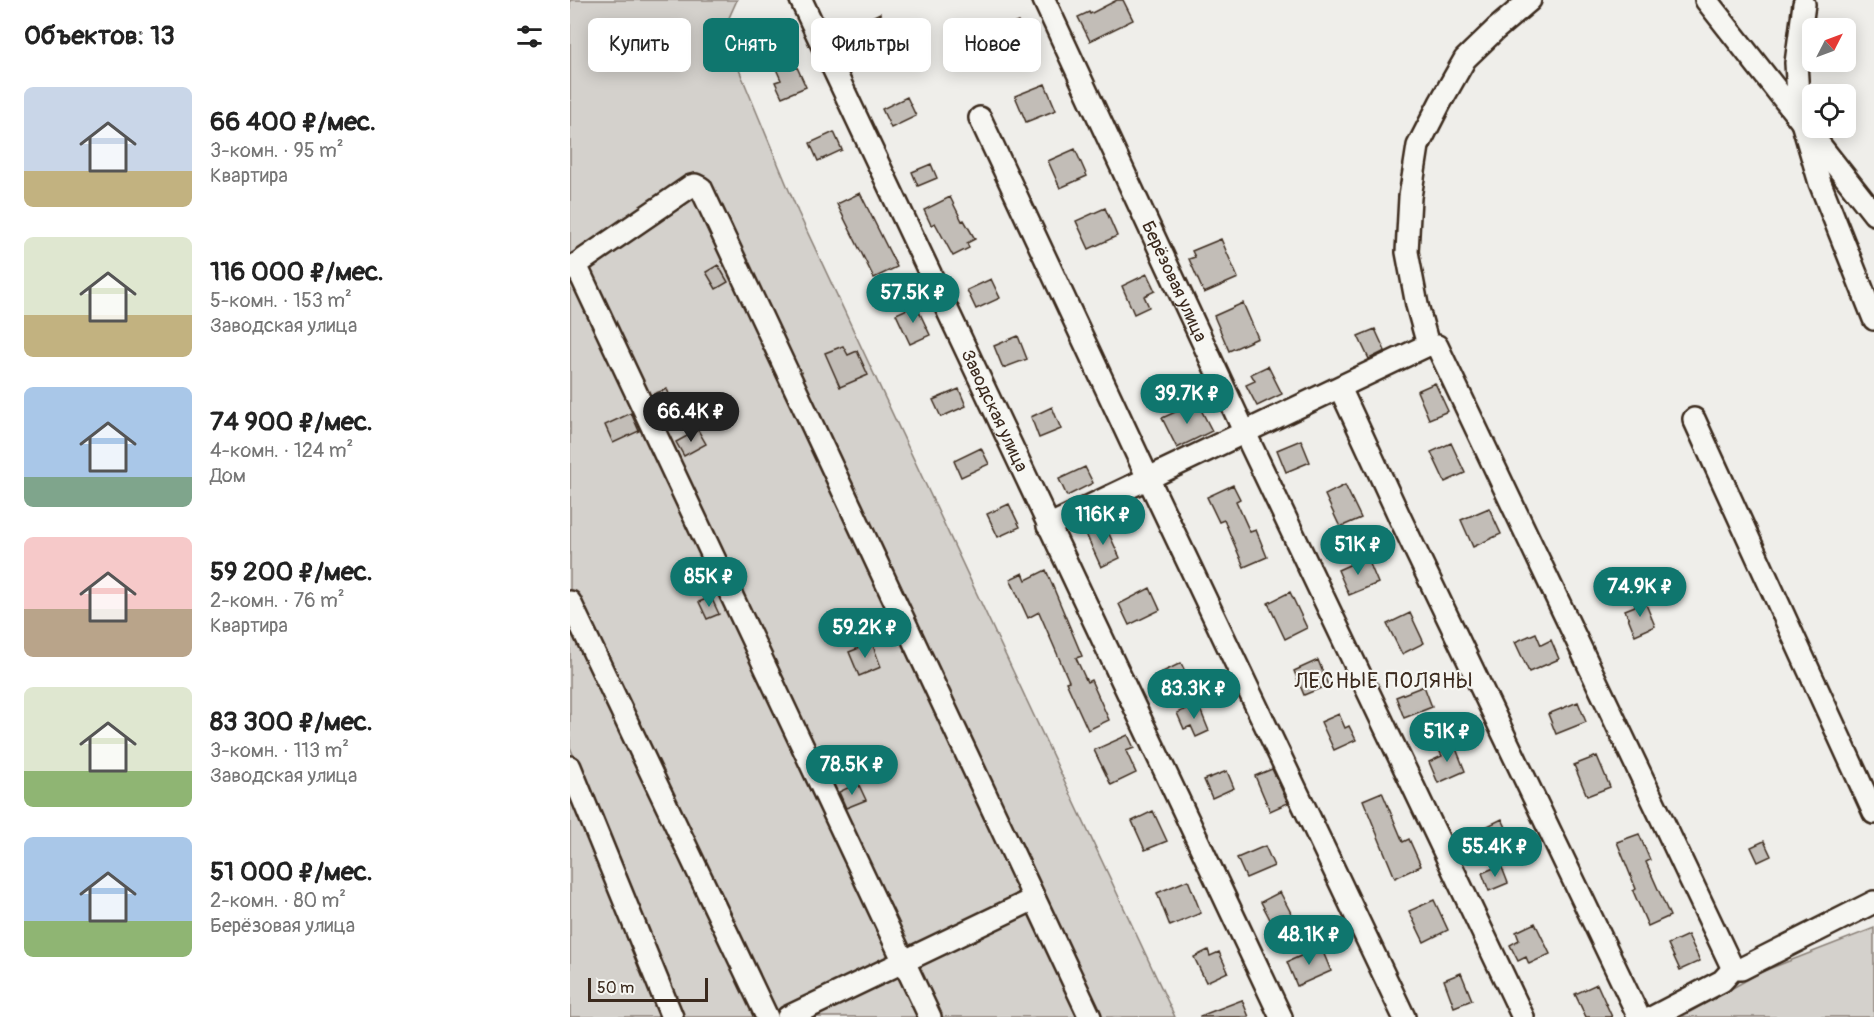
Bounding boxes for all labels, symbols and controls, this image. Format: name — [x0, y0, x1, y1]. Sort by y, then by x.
chip: Купить — [588, 18, 691, 72]
chip: Снять — [703, 18, 799, 72]
chip: Фильтры — [811, 18, 931, 72]
chip: Новое — [943, 18, 1041, 72]
north arrow — [1802, 18, 1856, 72]
map controls — [1802, 18, 1856, 138]
text: Объектов: 13 — [24, 20, 175, 52]
icon: filters — [513, 20, 546, 53]
button: locate — [1802, 84, 1856, 138]
text: 66 400 ₽/мес. — [210, 106, 376, 138]
icon: home — [72, 111, 144, 183]
text: 3-комн. · 95 m² — [210, 138, 344, 163]
text: Квартира — [210, 163, 288, 188]
street label: Берёзовая улица — [1136, 217, 1212, 346]
text: 116 000 ₽/мес. — [210, 256, 384, 288]
icon: home — [72, 261, 144, 333]
pin: 57.5K ₽ — [858, 273, 968, 324]
text: 57.5K ₽ — [880, 280, 946, 305]
text: 5-комн. · 153 m² — [210, 288, 352, 313]
text: Заводская улица — [210, 313, 357, 338]
street label: Заводская улица — [956, 346, 1033, 476]
pin: 39.7K ₽ — [1132, 374, 1242, 425]
text: 39.7K ₽ — [1155, 381, 1219, 406]
pin: 66.4K ₽ — [636, 392, 746, 443]
text: 66.4K ₽ — [657, 399, 725, 424]
text: 74 900 ₽/мес. — [210, 406, 373, 438]
icon: home — [72, 411, 144, 483]
text: 4-комн. · 124 m² — [210, 438, 353, 463]
text: Дом — [210, 463, 246, 488]
pin: 116K ₽ — [1054, 495, 1152, 546]
text: 116K ₽ — [1075, 502, 1131, 527]
pin: 51K ₽ — [1316, 525, 1400, 576]
text: 51K ₽ — [1334, 532, 1382, 557]
text: 59 200 ₽/мес. — [210, 556, 373, 588]
pin: 85K ₽ — [667, 557, 751, 608]
icon: home — [72, 561, 144, 633]
text: 85K ₽ — [684, 564, 734, 589]
pin: 74.9K ₽ — [1585, 567, 1695, 618]
text: 74.9K ₽ — [1607, 574, 1673, 599]
text: 2-комн. · 76 m² — [210, 588, 345, 613]
pin: 59.2K ₽ — [810, 608, 920, 659]
text: Квартира — [210, 613, 288, 638]
text: 59.2K ₽ — [832, 615, 898, 640]
district label: ЛЕСНЫЕ ПОЛЯНЫ — [1294, 668, 1473, 695]
pin: 83.3K ₽ — [1139, 669, 1249, 720]
text: 83.3K ₽ — [1161, 676, 1227, 701]
text: 83 300 ₽/мес. — [210, 706, 373, 738]
icon: home — [72, 711, 144, 783]
pin: 51K ₽ — [1405, 712, 1489, 763]
text: 51K ₽ — [1423, 719, 1471, 744]
text: 3-комн. · 113 m² — [210, 738, 349, 763]
pin: 78.5K ₽ — [797, 745, 907, 796]
text: 78.5K ₽ — [820, 752, 884, 777]
text: Заводская улица — [210, 763, 357, 788]
pin: 55.4K ₽ — [1440, 827, 1550, 878]
text: 55.4K ₽ — [1462, 834, 1528, 859]
text: 51 000 ₽/мес. — [210, 856, 373, 888]
icon: home — [72, 861, 144, 933]
text: 2-комн. · 80 m² — [210, 888, 346, 913]
text: Берёзовая улица — [210, 913, 355, 938]
pin: 48.1K ₽ — [1254, 915, 1364, 966]
text: 48.1K ₽ — [1278, 922, 1340, 947]
scale bar — [588, 975, 708, 1002]
text: 50 m — [597, 978, 634, 998]

